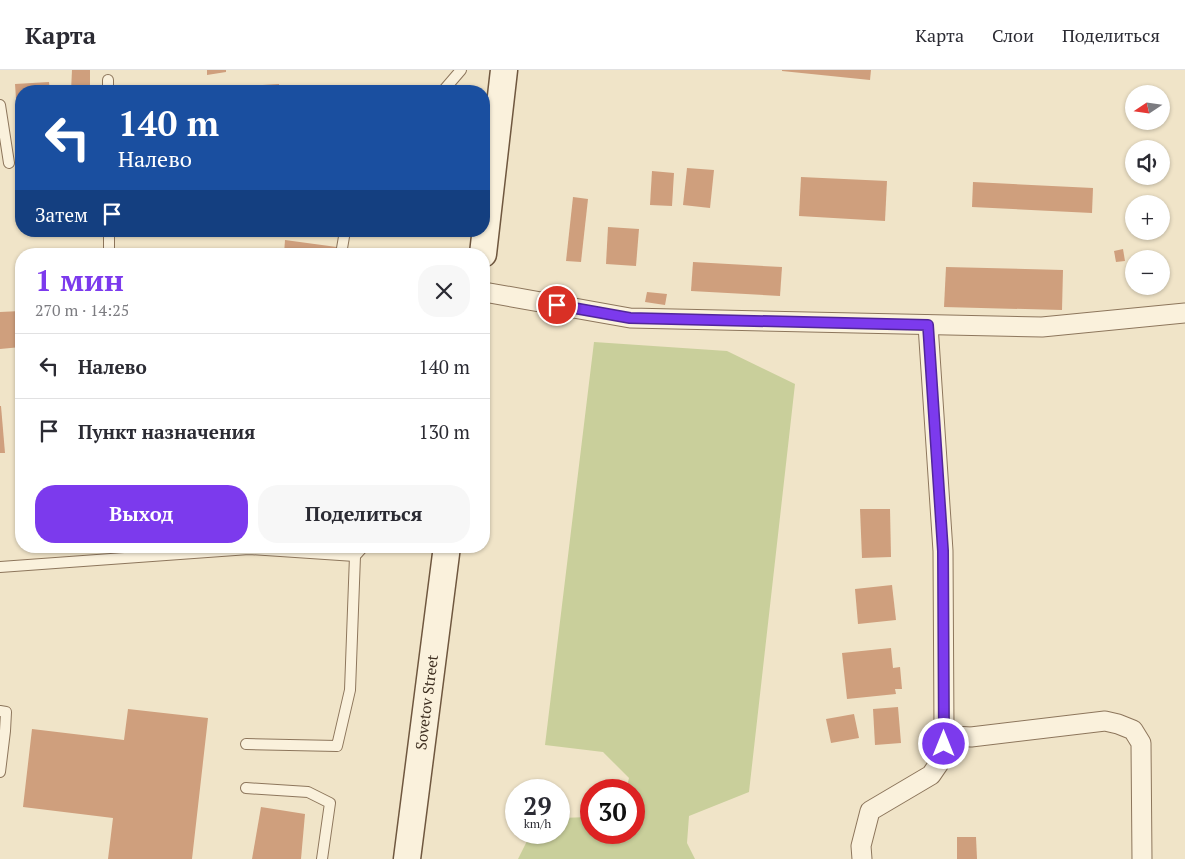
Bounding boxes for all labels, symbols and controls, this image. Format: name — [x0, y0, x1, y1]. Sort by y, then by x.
text: Карта — [25, 19, 96, 51]
text: Карта — [915, 23, 964, 47]
text: Слои — [992, 23, 1034, 47]
text: Поделиться — [1062, 23, 1160, 47]
north arrow — [1125, 85, 1170, 130]
map controls — [1125, 85, 1170, 295]
text: 140 m — [118, 100, 219, 146]
icon: left — [35, 105, 100, 170]
button: sound — [1125, 140, 1170, 185]
text: Налево — [118, 144, 192, 173]
button: + — [1125, 195, 1170, 240]
icon: arrive — [98, 200, 126, 228]
text: Затем — [35, 202, 88, 227]
button: − — [1125, 250, 1170, 295]
text: 1 мин — [35, 260, 124, 300]
button: close — [418, 265, 470, 317]
pin — [536, 284, 578, 326]
icon: arrive — [543, 291, 571, 319]
text: 270 m · 14:25 — [35, 299, 129, 321]
icon: left — [35, 352, 63, 380]
text: Налево — [78, 354, 147, 379]
text: 140 m — [419, 354, 470, 379]
icon: arrive — [35, 417, 63, 445]
text: Пункт назначения — [78, 419, 255, 444]
text: 130 m — [419, 419, 470, 444]
button: Выход — [35, 485, 248, 543]
button: Поделиться — [258, 485, 470, 543]
street label: Sovetov Street — [410, 653, 442, 751]
position arrow — [917, 717, 969, 769]
speed limit sign: 30 — [580, 779, 645, 844]
text: 29 — [523, 789, 552, 822]
text: km/h — [524, 816, 551, 831]

